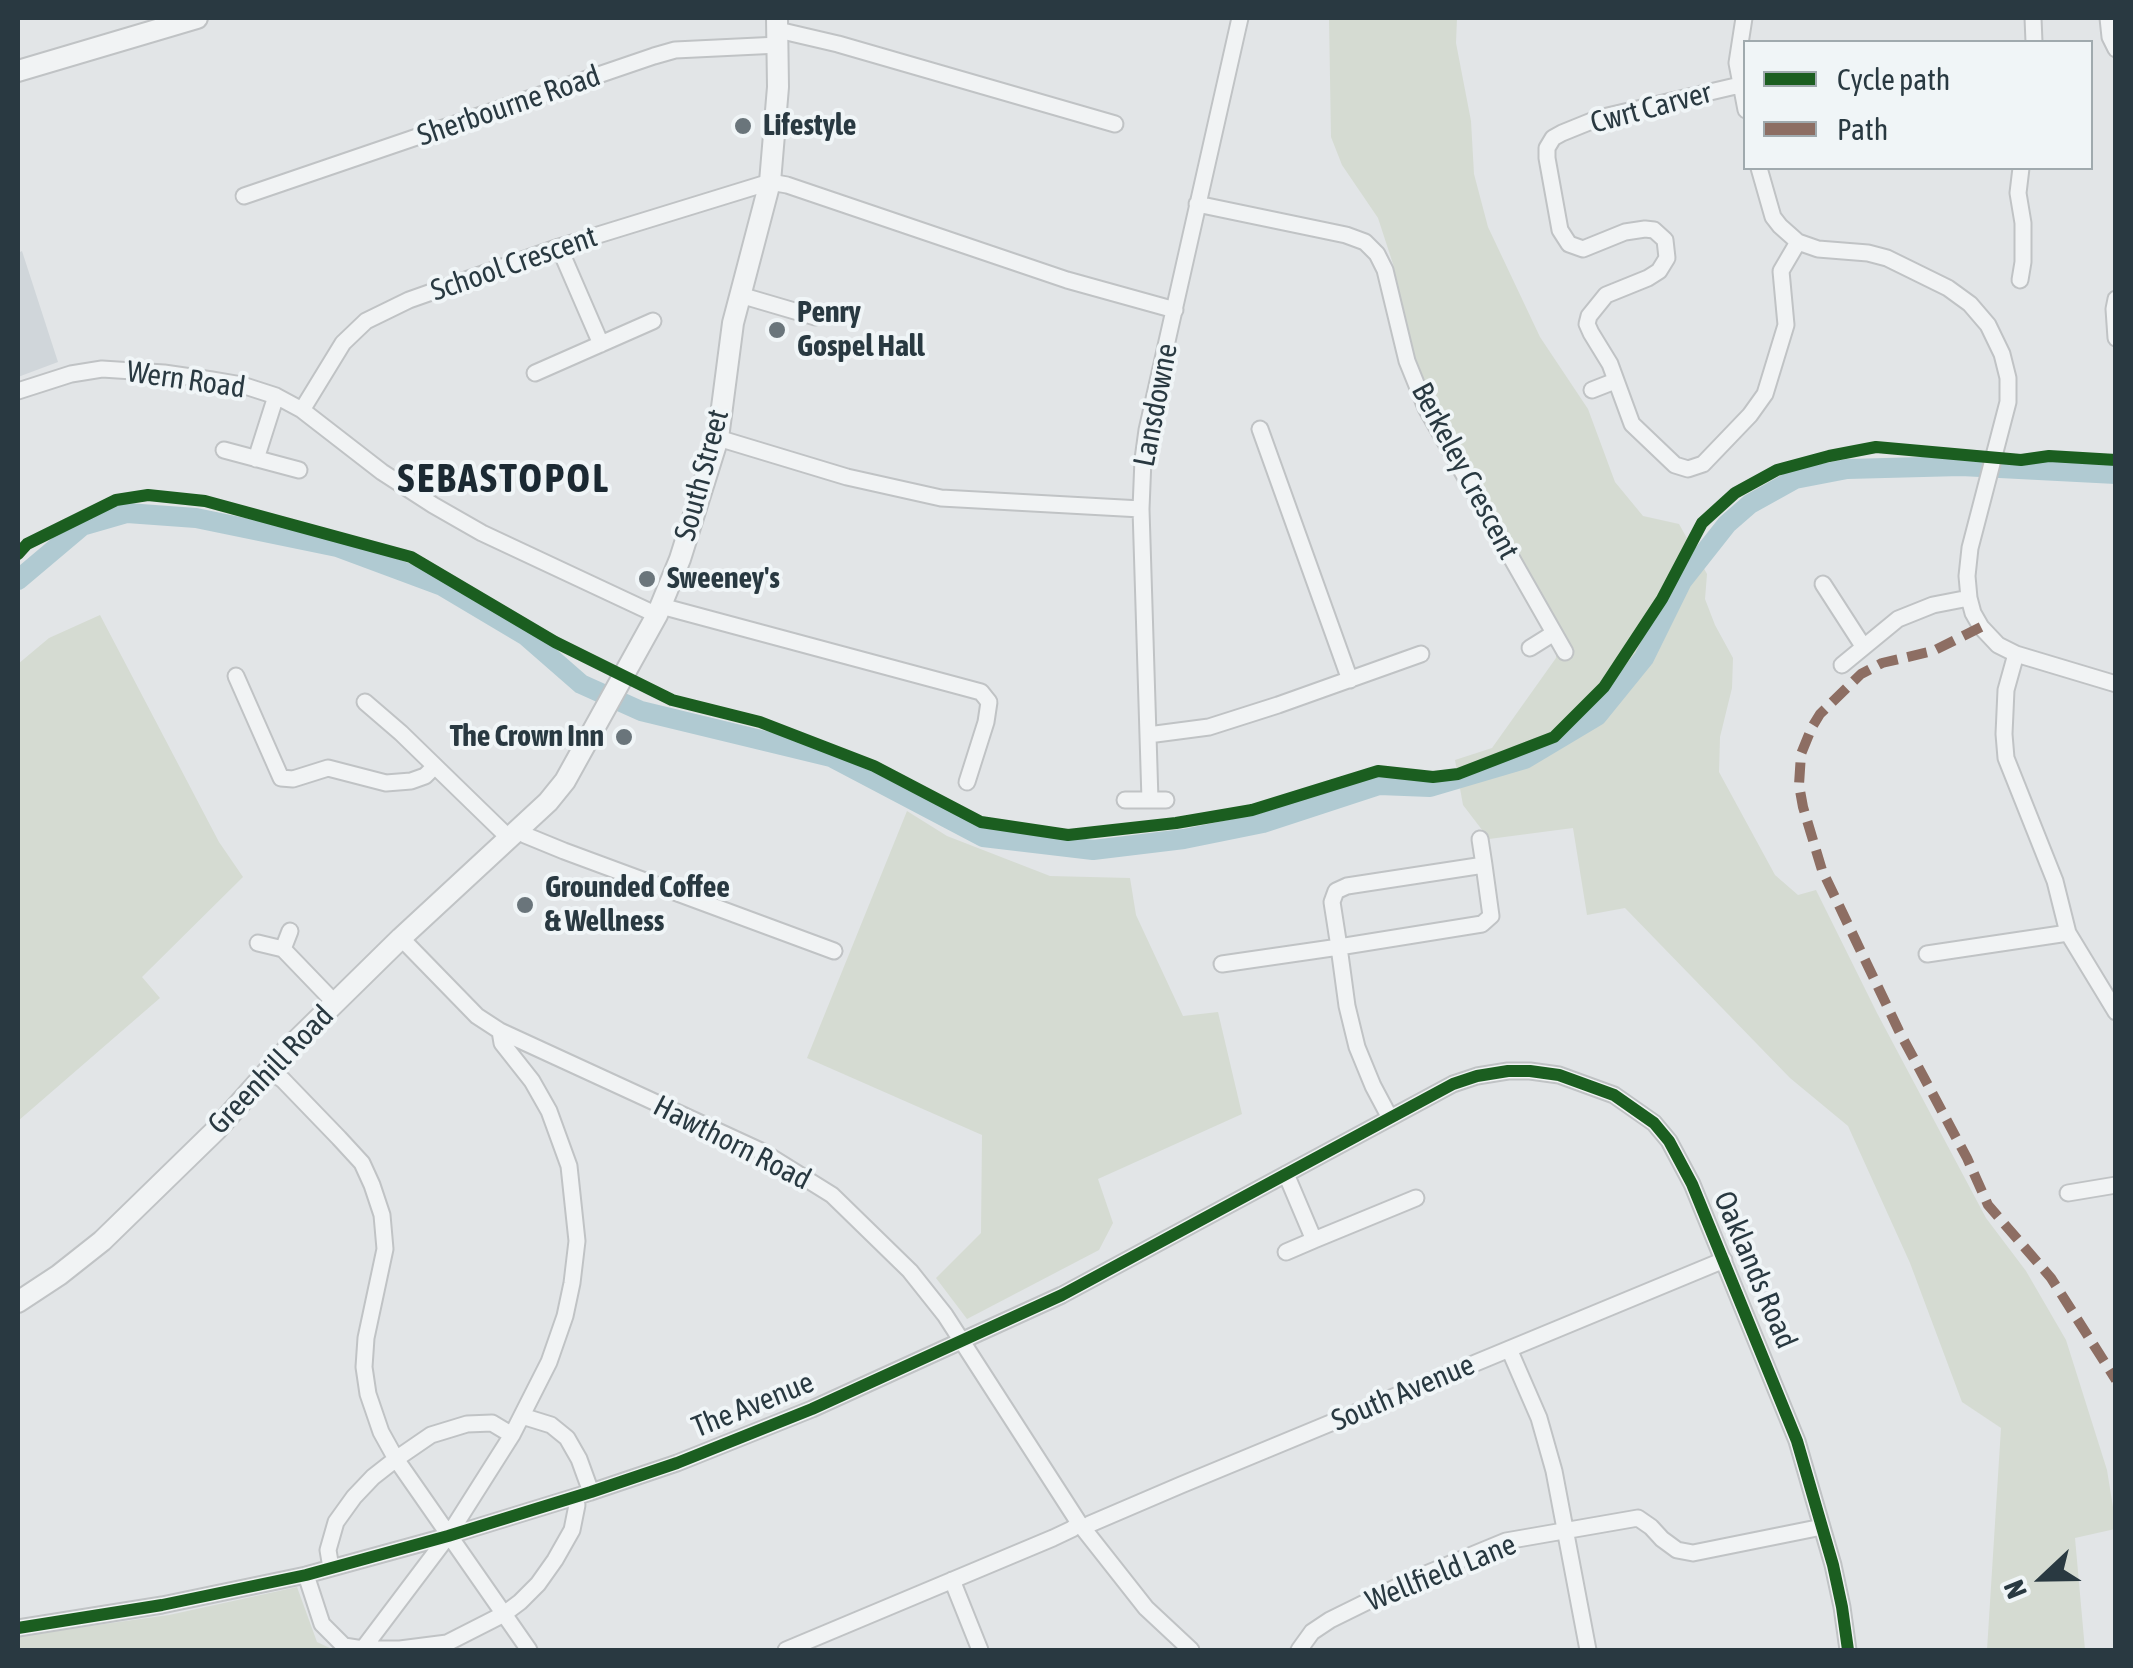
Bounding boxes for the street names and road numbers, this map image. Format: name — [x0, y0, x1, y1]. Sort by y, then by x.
street label: Sherbourne Road — [413, 58, 605, 154]
street label: Cwrt Carver — [1587, 75, 1715, 141]
street label: School Crescent — [426, 219, 602, 309]
street label: Lansdowne — [1126, 340, 1186, 470]
street label: Wern Road — [124, 354, 248, 406]
street label: Berkeley Crescent — [1403, 377, 1527, 565]
street label: South Street — [667, 405, 737, 545]
street label: Greenhill Road — [201, 998, 341, 1142]
street label: Hawthorn Road — [647, 1088, 817, 1198]
street label: Oaklands Road — [1706, 1186, 1804, 1354]
street label: South Avenue — [1326, 1347, 1480, 1439]
street label: The Avenue — [687, 1364, 819, 1446]
street label: Wellfield Lane — [1361, 1527, 1521, 1619]

